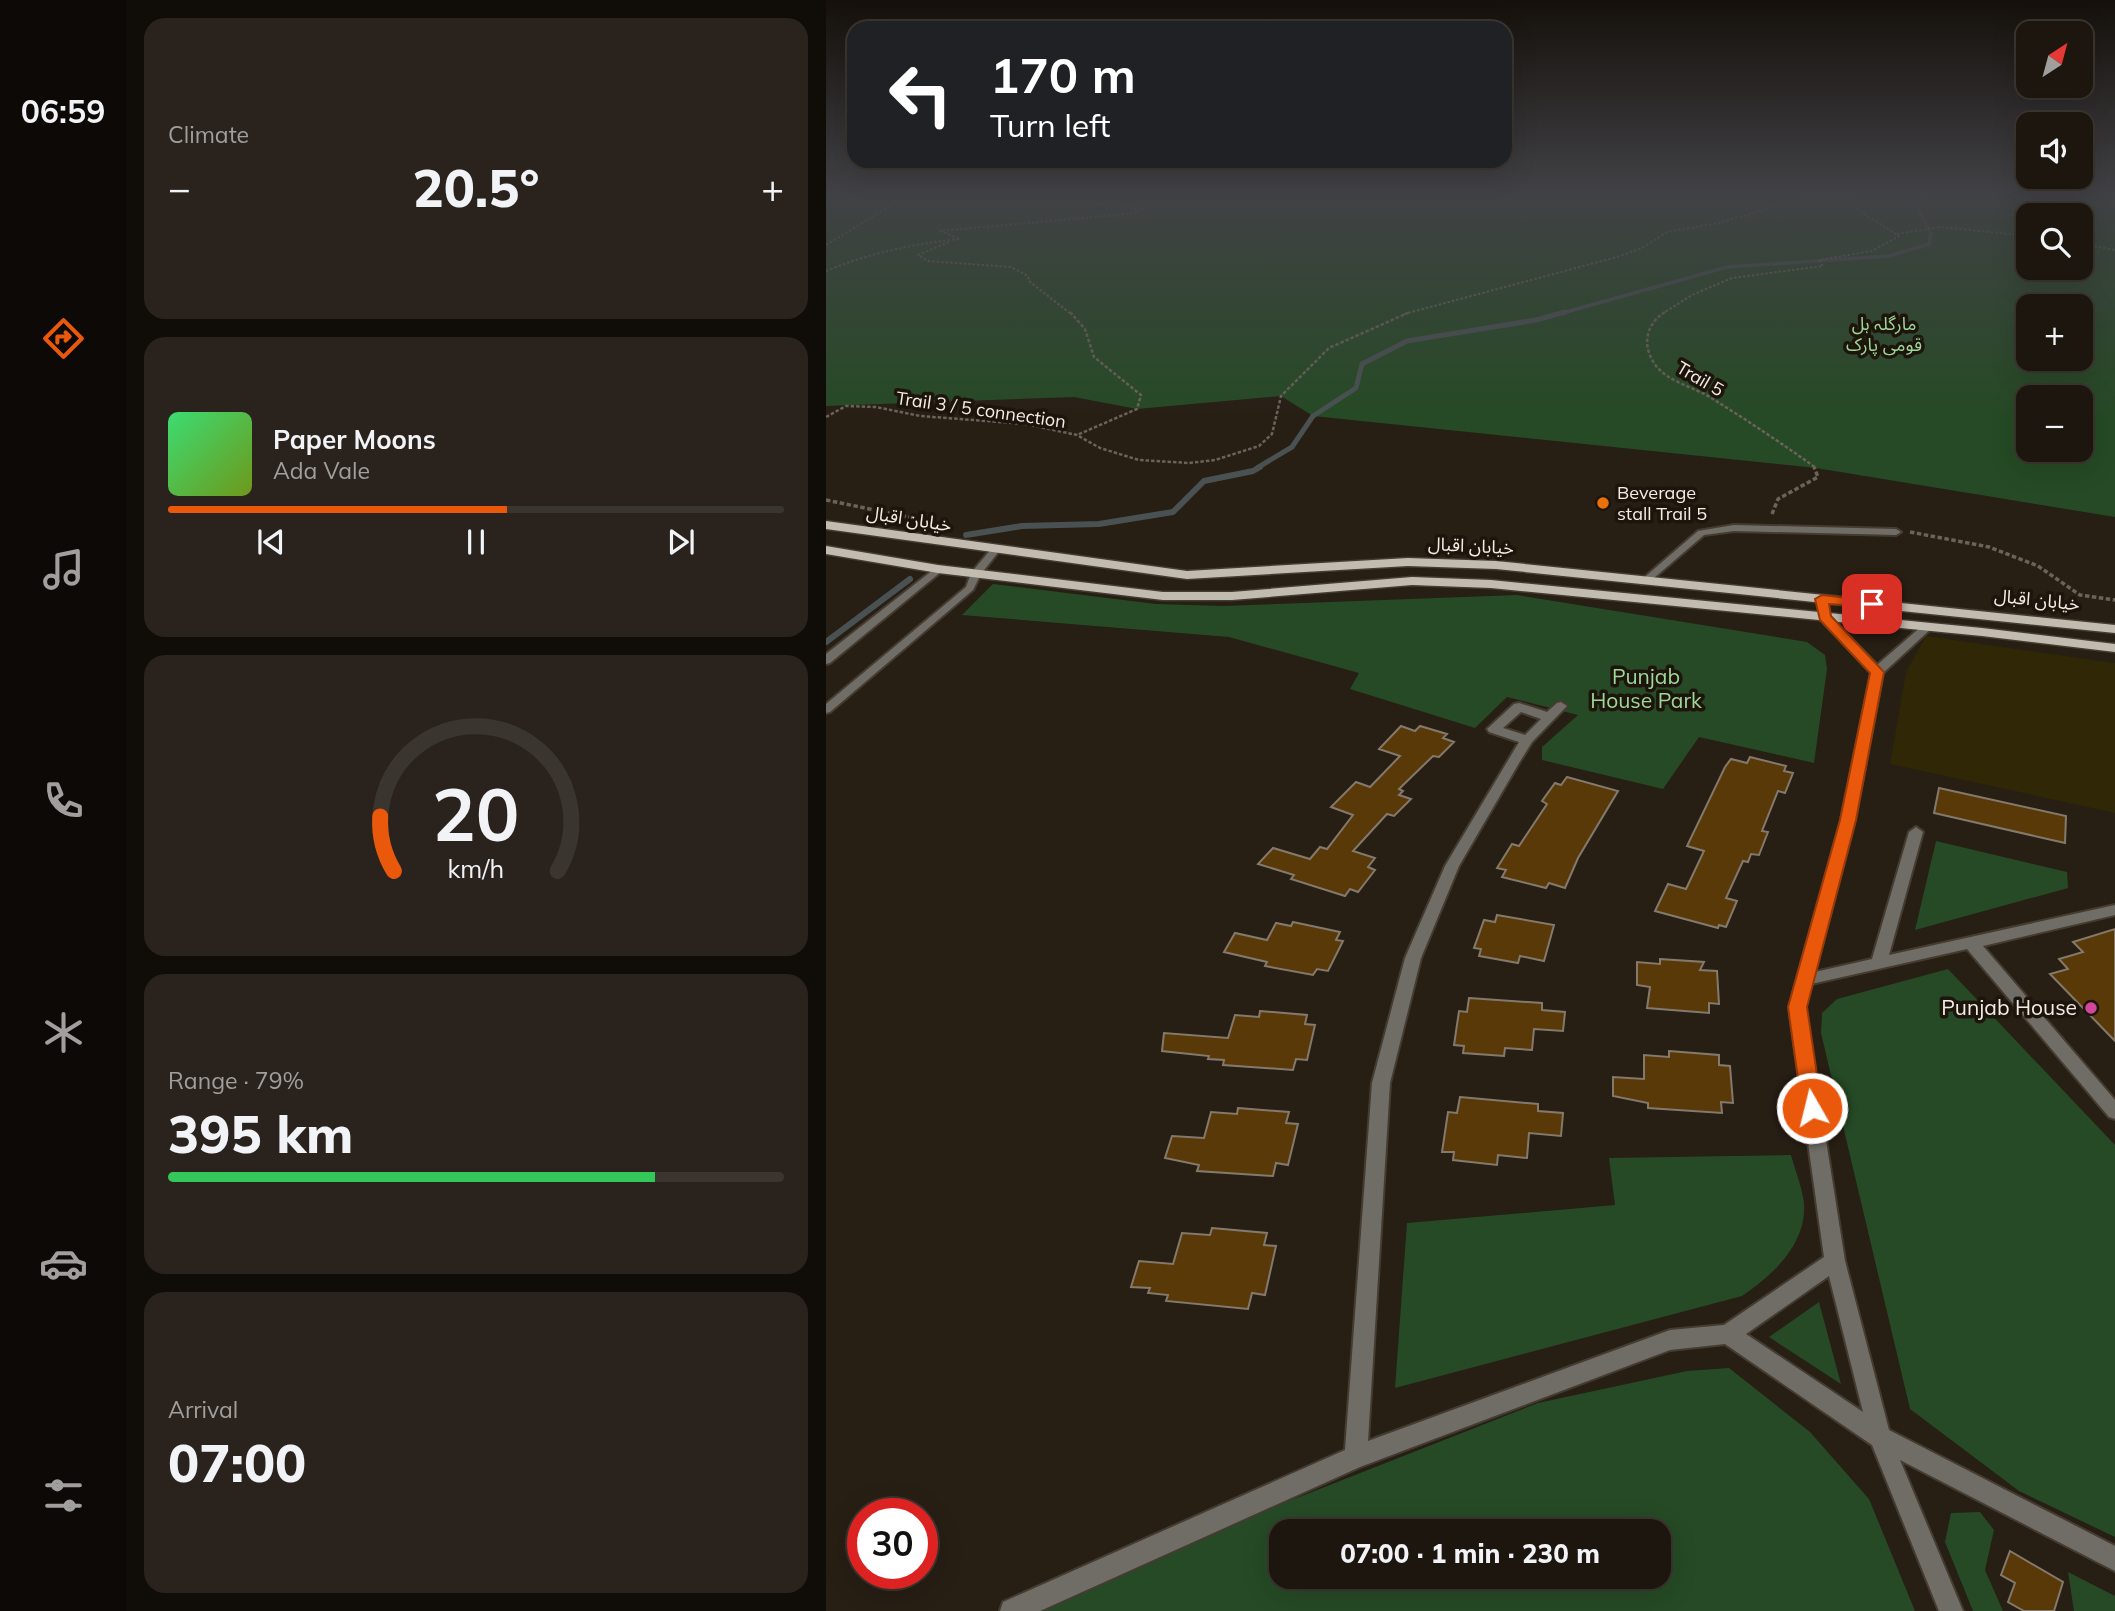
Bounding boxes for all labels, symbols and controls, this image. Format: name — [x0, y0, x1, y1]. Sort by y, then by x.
north arrow — [2016, 21, 2093, 98]
map controls — [2016, 21, 2093, 462]
text: 170 m — [990, 44, 1136, 105]
icon: left — [875, 49, 966, 140]
text: 06:59 — [21, 91, 105, 131]
text: Turn left — [990, 105, 1110, 145]
button: sound — [2016, 112, 2093, 189]
text: Climate — [168, 120, 249, 149]
text: 20.5° — [412, 155, 540, 220]
text: − — [168, 164, 191, 212]
text: + — [761, 164, 784, 212]
button: search — [2016, 203, 2093, 280]
button: + — [2016, 294, 2093, 371]
park label: مارگلہ ہل قومی پارک — [1846, 312, 1922, 356]
icon: directions — [39, 314, 88, 363]
street label: Trail 5 — [1672, 356, 1728, 401]
button: − — [2016, 385, 2093, 462]
street label: Trail 3 / 5 connection — [895, 386, 1067, 433]
text: Paper Moons — [273, 423, 436, 456]
text: Ada Vale — [273, 456, 370, 485]
place label: Beverage stall Trail 5 — [1617, 481, 1707, 525]
marker: Beverage stall Trail 5 — [1595, 495, 1611, 511]
street label: خیابان اقبال — [865, 500, 953, 537]
icon: previous — [252, 523, 290, 561]
icon: pause — [457, 523, 495, 561]
icon: next — [662, 523, 700, 561]
street label: خیابان اقبال — [1428, 532, 1515, 559]
icon: music — [39, 545, 88, 594]
pin — [1842, 574, 1902, 634]
street label: خیابان اقبال — [1993, 584, 2081, 615]
icon: arrive — [1853, 585, 1891, 623]
park label: Punjab House Park — [1590, 663, 1702, 713]
text: 20 — [432, 769, 520, 860]
icon: phone — [39, 776, 88, 825]
text: km/h — [448, 853, 504, 884]
place label: Punjab House — [1941, 994, 2077, 1020]
marker: Punjab House — [2083, 1000, 2099, 1016]
icon: climate — [39, 1008, 88, 1057]
text: Range · 79% — [168, 1066, 304, 1095]
position arrow — [1775, 1071, 1849, 1145]
text: 395 km — [168, 1101, 353, 1166]
icon: car — [39, 1239, 88, 1288]
text: Arrival — [168, 1395, 238, 1424]
text: 07:00 — [168, 1430, 306, 1495]
icon: filters — [39, 1471, 88, 1520]
speed limit sign: 30 — [847, 1498, 938, 1589]
text: 07:00 · 1 min · 230 m — [1340, 1537, 1600, 1570]

